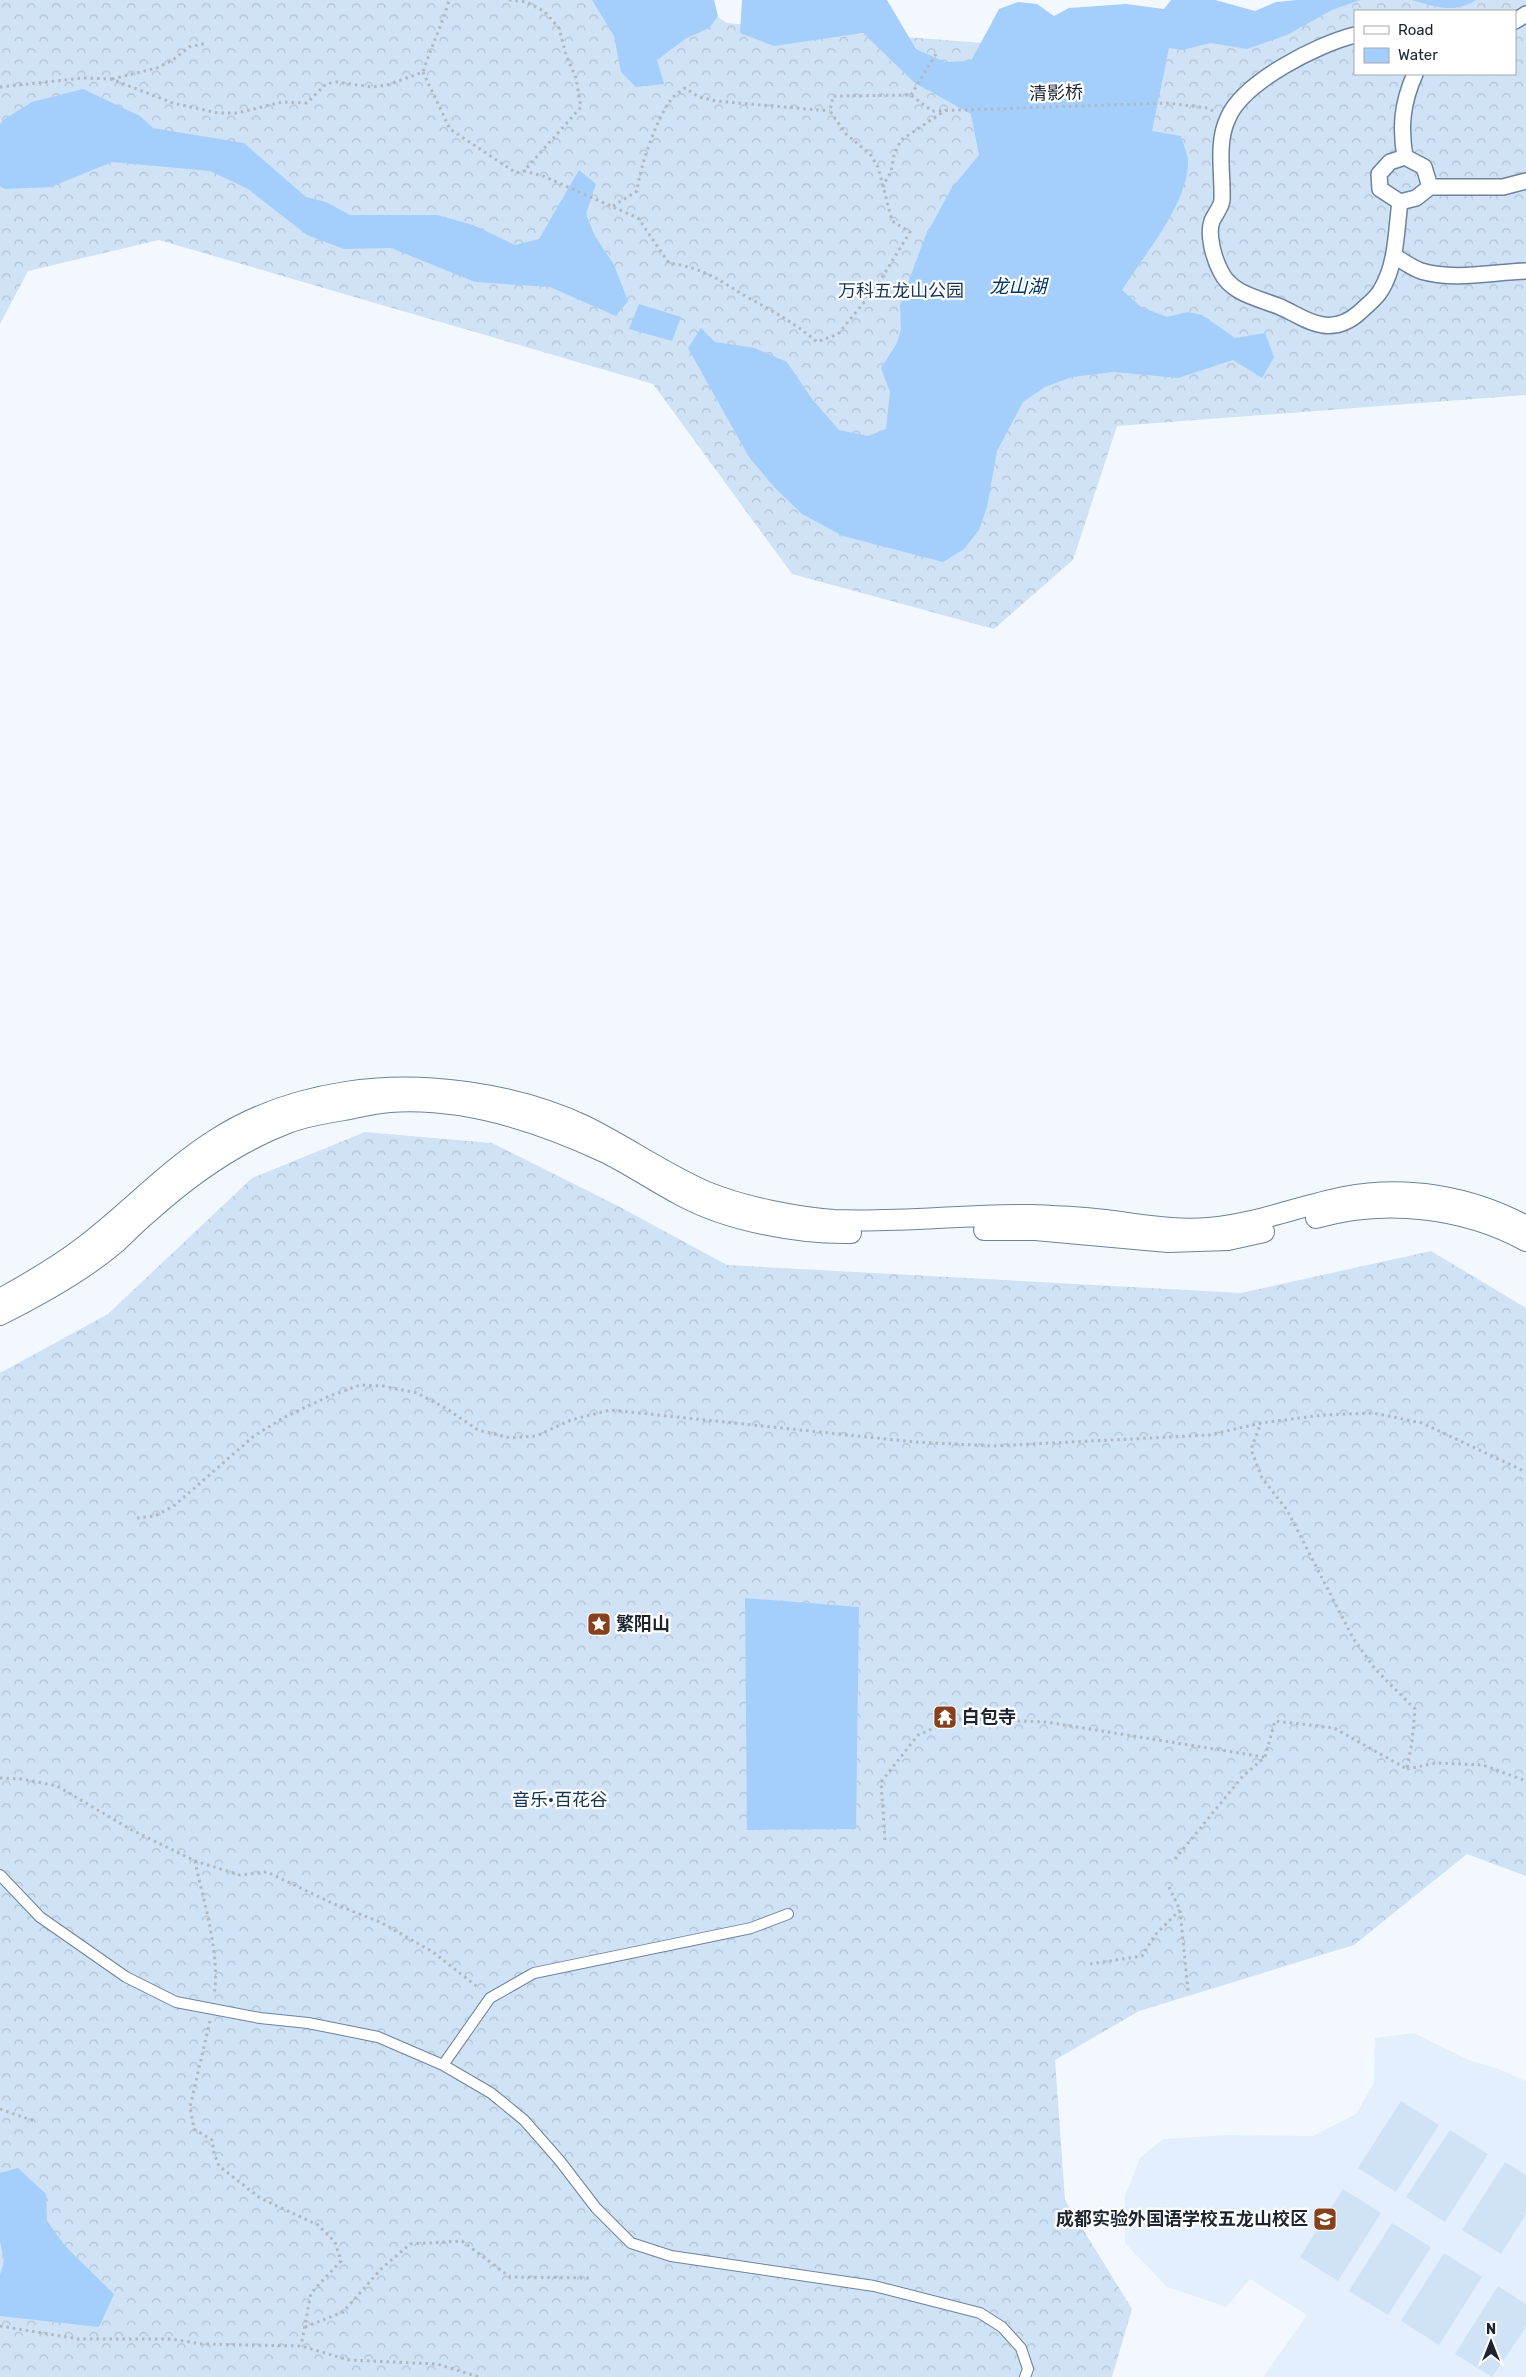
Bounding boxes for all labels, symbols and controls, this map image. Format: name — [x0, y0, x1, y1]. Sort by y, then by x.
legend — [1354, 10, 1516, 75]
text: Road — [1398, 21, 1434, 39]
text: Water — [1398, 46, 1438, 64]
street label: 清影桥 — [1029, 81, 1083, 105]
water label: 龙山湖 — [989, 275, 1049, 298]
park label: 万科五龙山公园 — [838, 280, 964, 302]
place icon: 繁阳山 — [586, 1611, 612, 1637]
place label: 繁阳山 — [616, 1613, 670, 1635]
temple icon: 白包寺 — [932, 1704, 958, 1730]
place label: 白包寺 — [962, 1706, 1016, 1728]
park label: 音乐·百花谷 — [512, 1789, 608, 1811]
school or university icon: 成都实验外国语学校五龙山校区 — [1312, 2206, 1338, 2232]
place label: 成都实验外国语学校五龙山校区 — [1056, 2208, 1308, 2230]
north arrow — [1466, 2317, 1516, 2367]
text: N — [1486, 2321, 1496, 2338]

